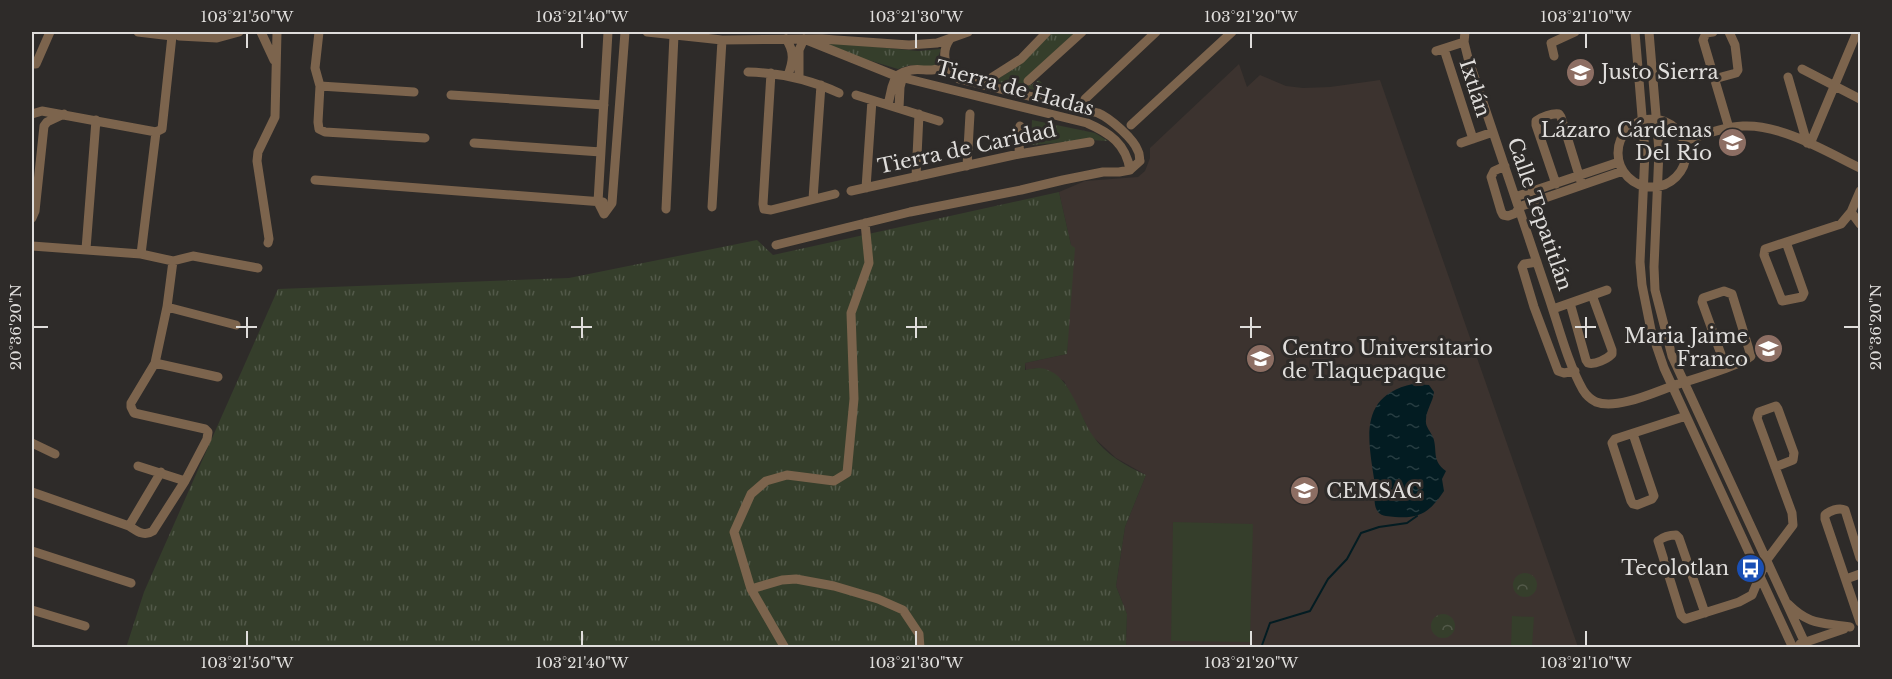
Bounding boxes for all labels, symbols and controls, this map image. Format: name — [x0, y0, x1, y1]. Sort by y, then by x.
text: 103°21'50"W — [200, 7, 294, 26]
text: 103°21'40"W — [535, 7, 629, 26]
text: 103°21'30"W — [869, 7, 963, 26]
text: 103°21'20"W — [1204, 7, 1298, 26]
text: 103°21'10"W — [1540, 7, 1632, 26]
street label: Tierra de Hadas — [933, 55, 1097, 121]
street label: Ixtlán — [1454, 56, 1496, 120]
school or university icon: Justo Sierra — [1564, 56, 1596, 88]
place label: Justo Sierra — [1598, 60, 1720, 84]
street label: Tierra de Caridad — [876, 117, 1058, 179]
place label: Lázaro Cárdenas Del Río — [1541, 118, 1712, 165]
school or university icon: Lázaro Cárdenas Del Río — [1717, 126, 1749, 158]
street label: Calle Tepatitlán — [1503, 134, 1577, 294]
text: 20°36'20"N — [6, 284, 25, 370]
text: 20°36'20"N — [1866, 284, 1885, 370]
place label: Maria Jaime Franco — [1624, 324, 1748, 371]
school or university icon: Maria Jaime Franco — [1753, 332, 1785, 364]
place label: Centro Universitario de Tlaquepaque — [1282, 336, 1493, 383]
school or university icon: Centro Universitario de Tlaquepaque — [1245, 343, 1277, 375]
school or university icon: CEMSAC — [1289, 475, 1321, 507]
place label: CEMSAC — [1326, 479, 1422, 503]
bus stop icon: Tecolotlan — [1734, 552, 1766, 584]
place label: Tecolotlan — [1621, 556, 1729, 580]
text: 103°21'50"W — [200, 653, 294, 672]
text: 103°21'40"W — [535, 653, 629, 672]
text: 103°21'30"W — [869, 653, 963, 672]
text: 103°21'20"W — [1204, 653, 1298, 672]
text: 103°21'10"W — [1540, 653, 1632, 672]

